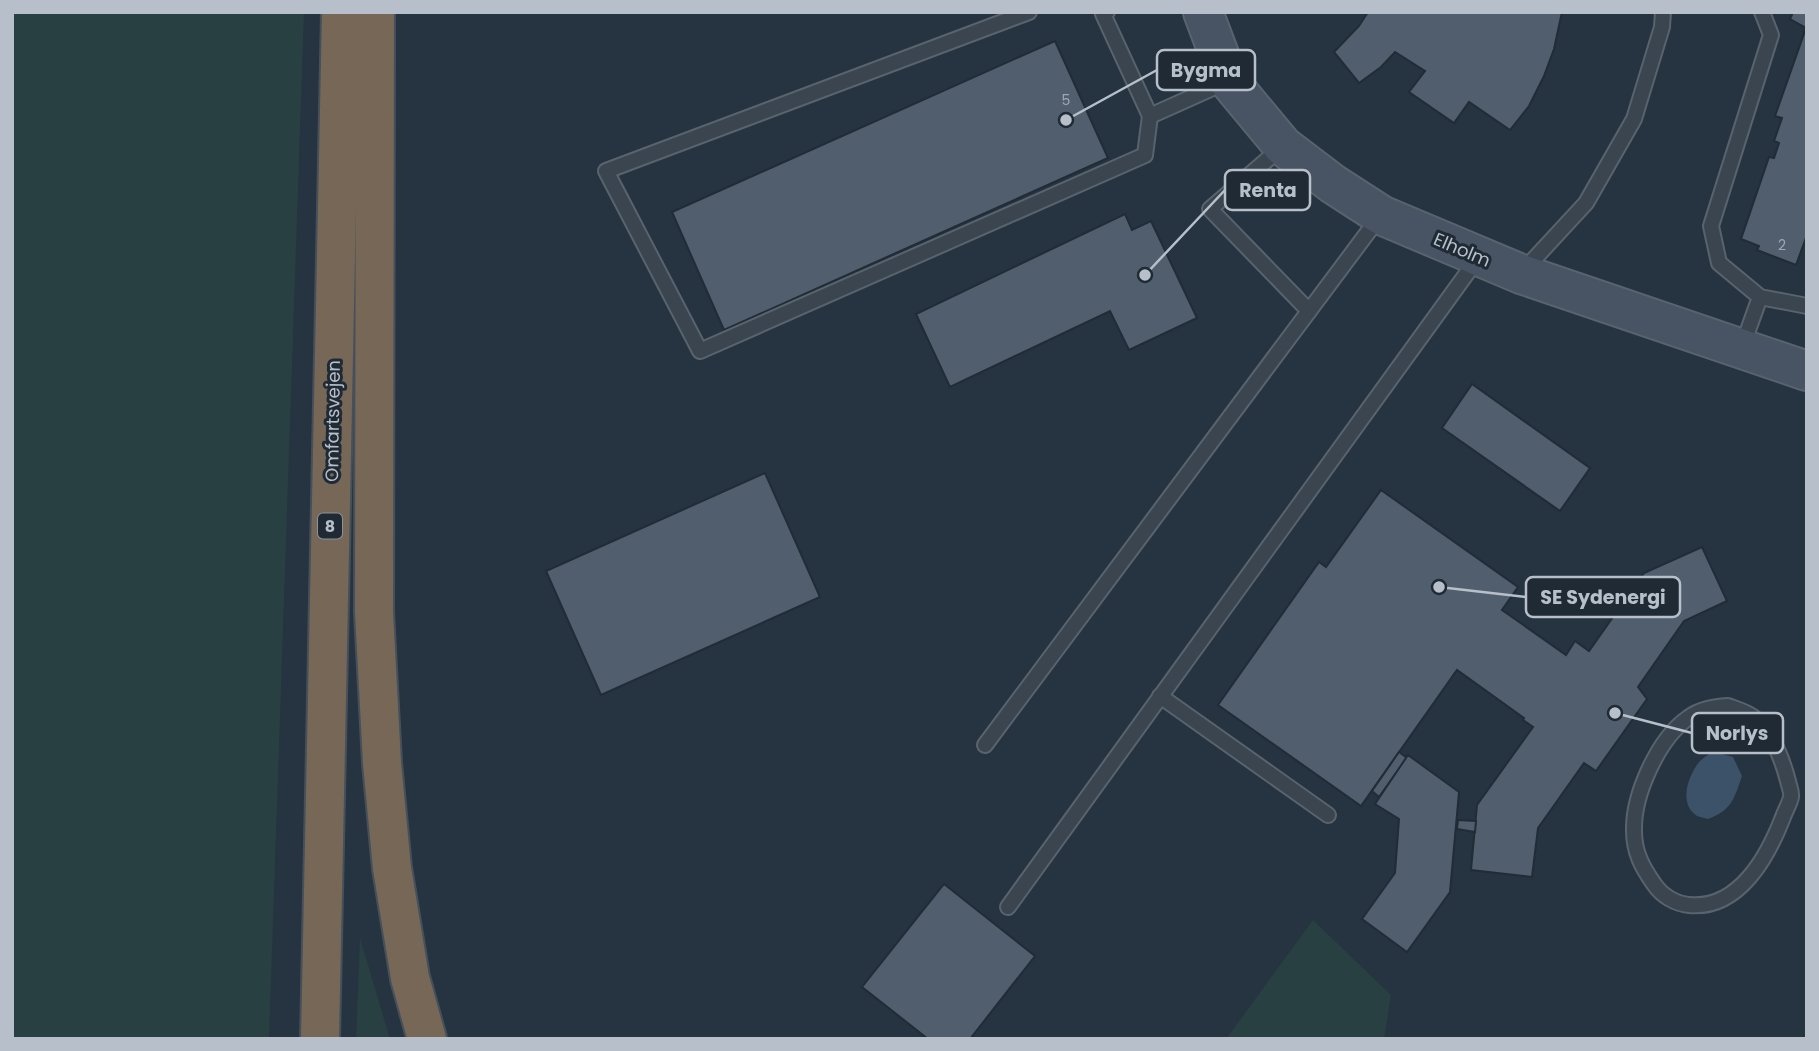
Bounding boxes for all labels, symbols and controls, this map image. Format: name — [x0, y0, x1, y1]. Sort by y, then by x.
callout: Bygma — [1157, 50, 1255, 90]
text: Bygma — [1171, 57, 1241, 84]
house number: 5 — [1062, 90, 1070, 110]
callout: Renta — [1225, 170, 1310, 210]
text: Renta — [1239, 177, 1297, 204]
street label: Elholm — [1430, 226, 1495, 273]
house number: 2 — [1778, 235, 1786, 255]
street label: Omfartsvejen — [319, 360, 346, 482]
road number: 8 — [318, 513, 342, 538]
callout: SE Sydenergi — [1526, 577, 1680, 617]
text: SE Sydenergi — [1540, 584, 1666, 611]
callout: Norlys — [1692, 713, 1783, 753]
text: Norlys — [1706, 720, 1768, 747]

